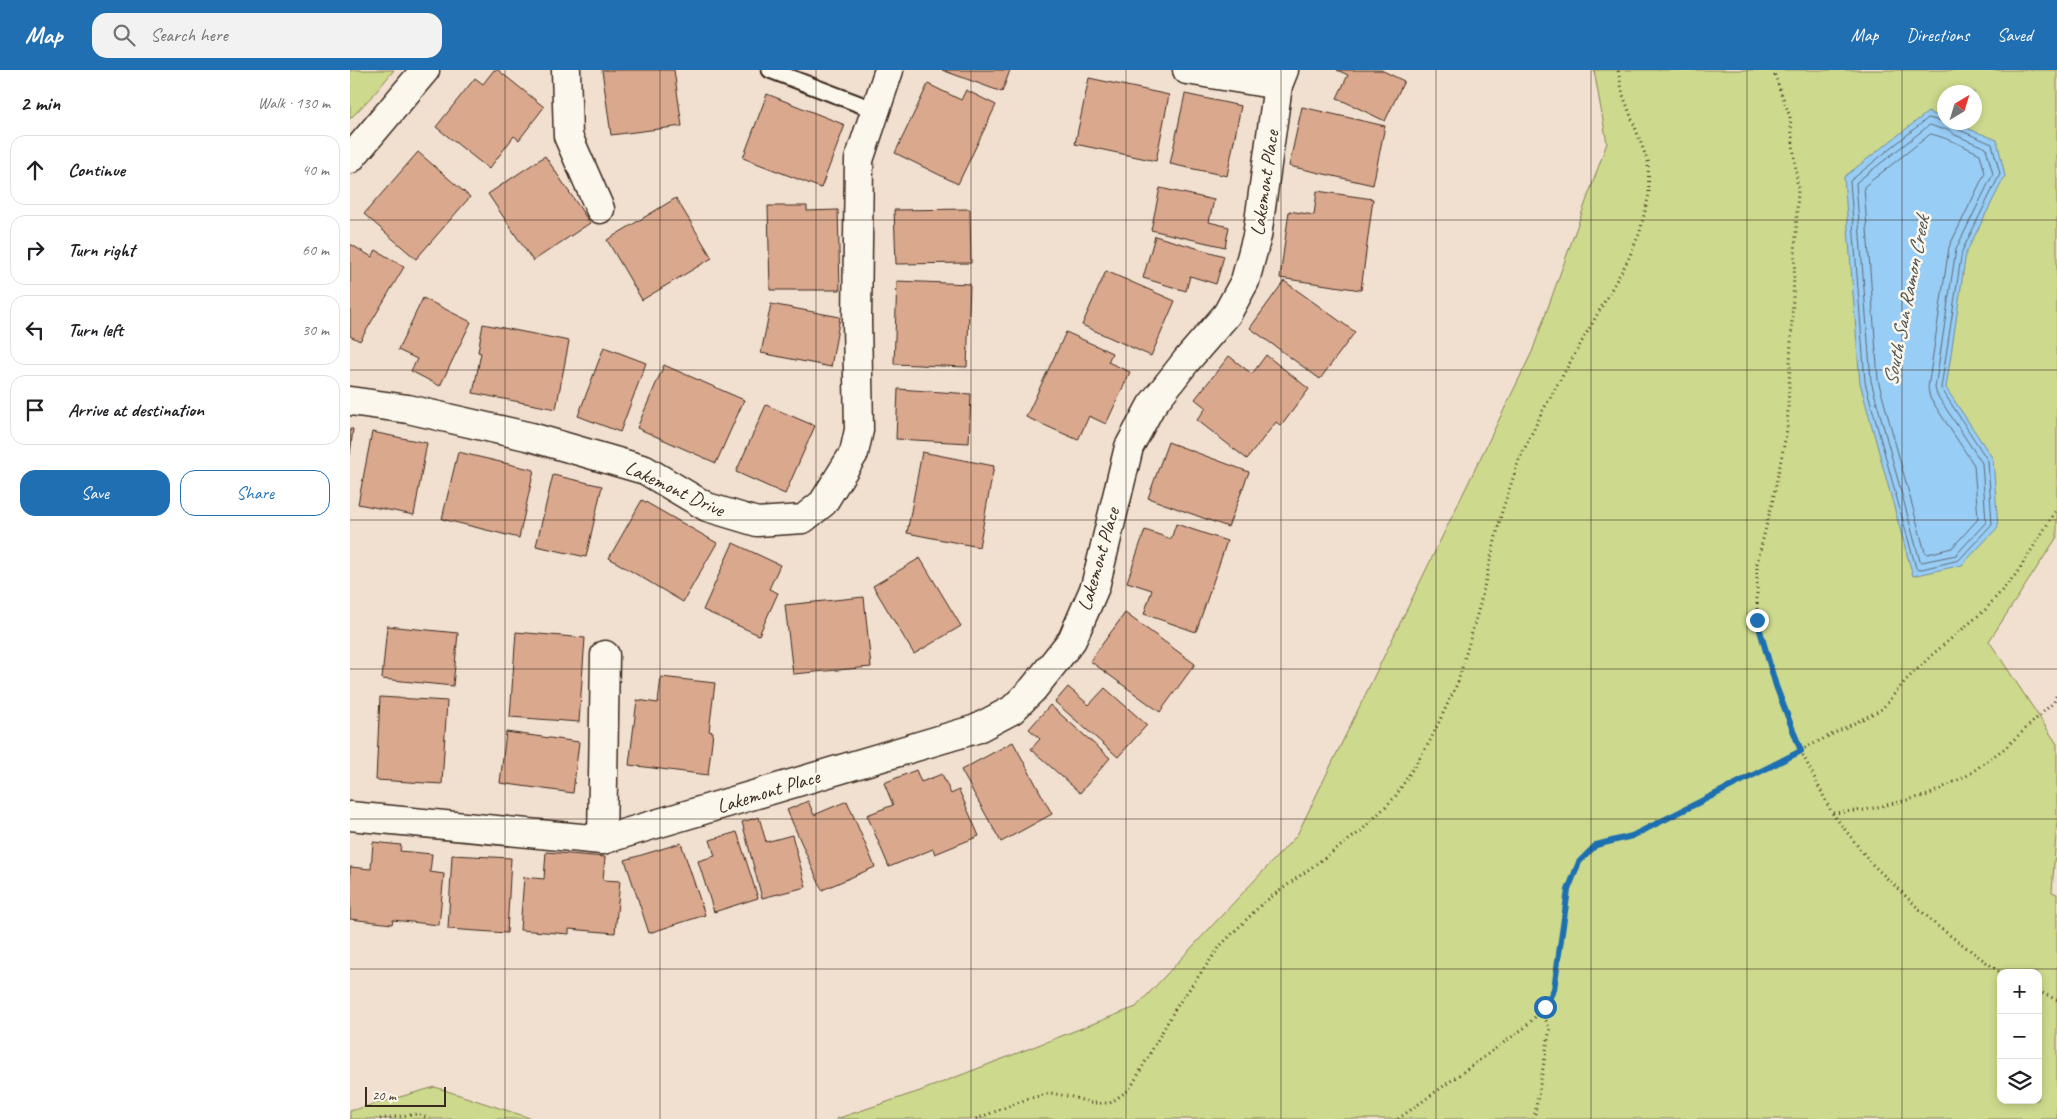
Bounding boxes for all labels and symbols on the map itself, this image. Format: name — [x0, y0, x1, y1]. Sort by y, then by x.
north arrow — [1937, 85, 1982, 130]
street label: Lakemont Place — [1245, 127, 1284, 237]
water label: South San Ramon Creek — [1877, 211, 1936, 388]
street label: Lakemont Drive — [621, 455, 730, 523]
street label: Lakemont Place — [1072, 503, 1126, 614]
route end — [1746, 609, 1769, 632]
street label: Lakemont Place — [714, 764, 824, 819]
route start — [1534, 996, 1557, 1019]
scale bar — [365, 1084, 446, 1107]

